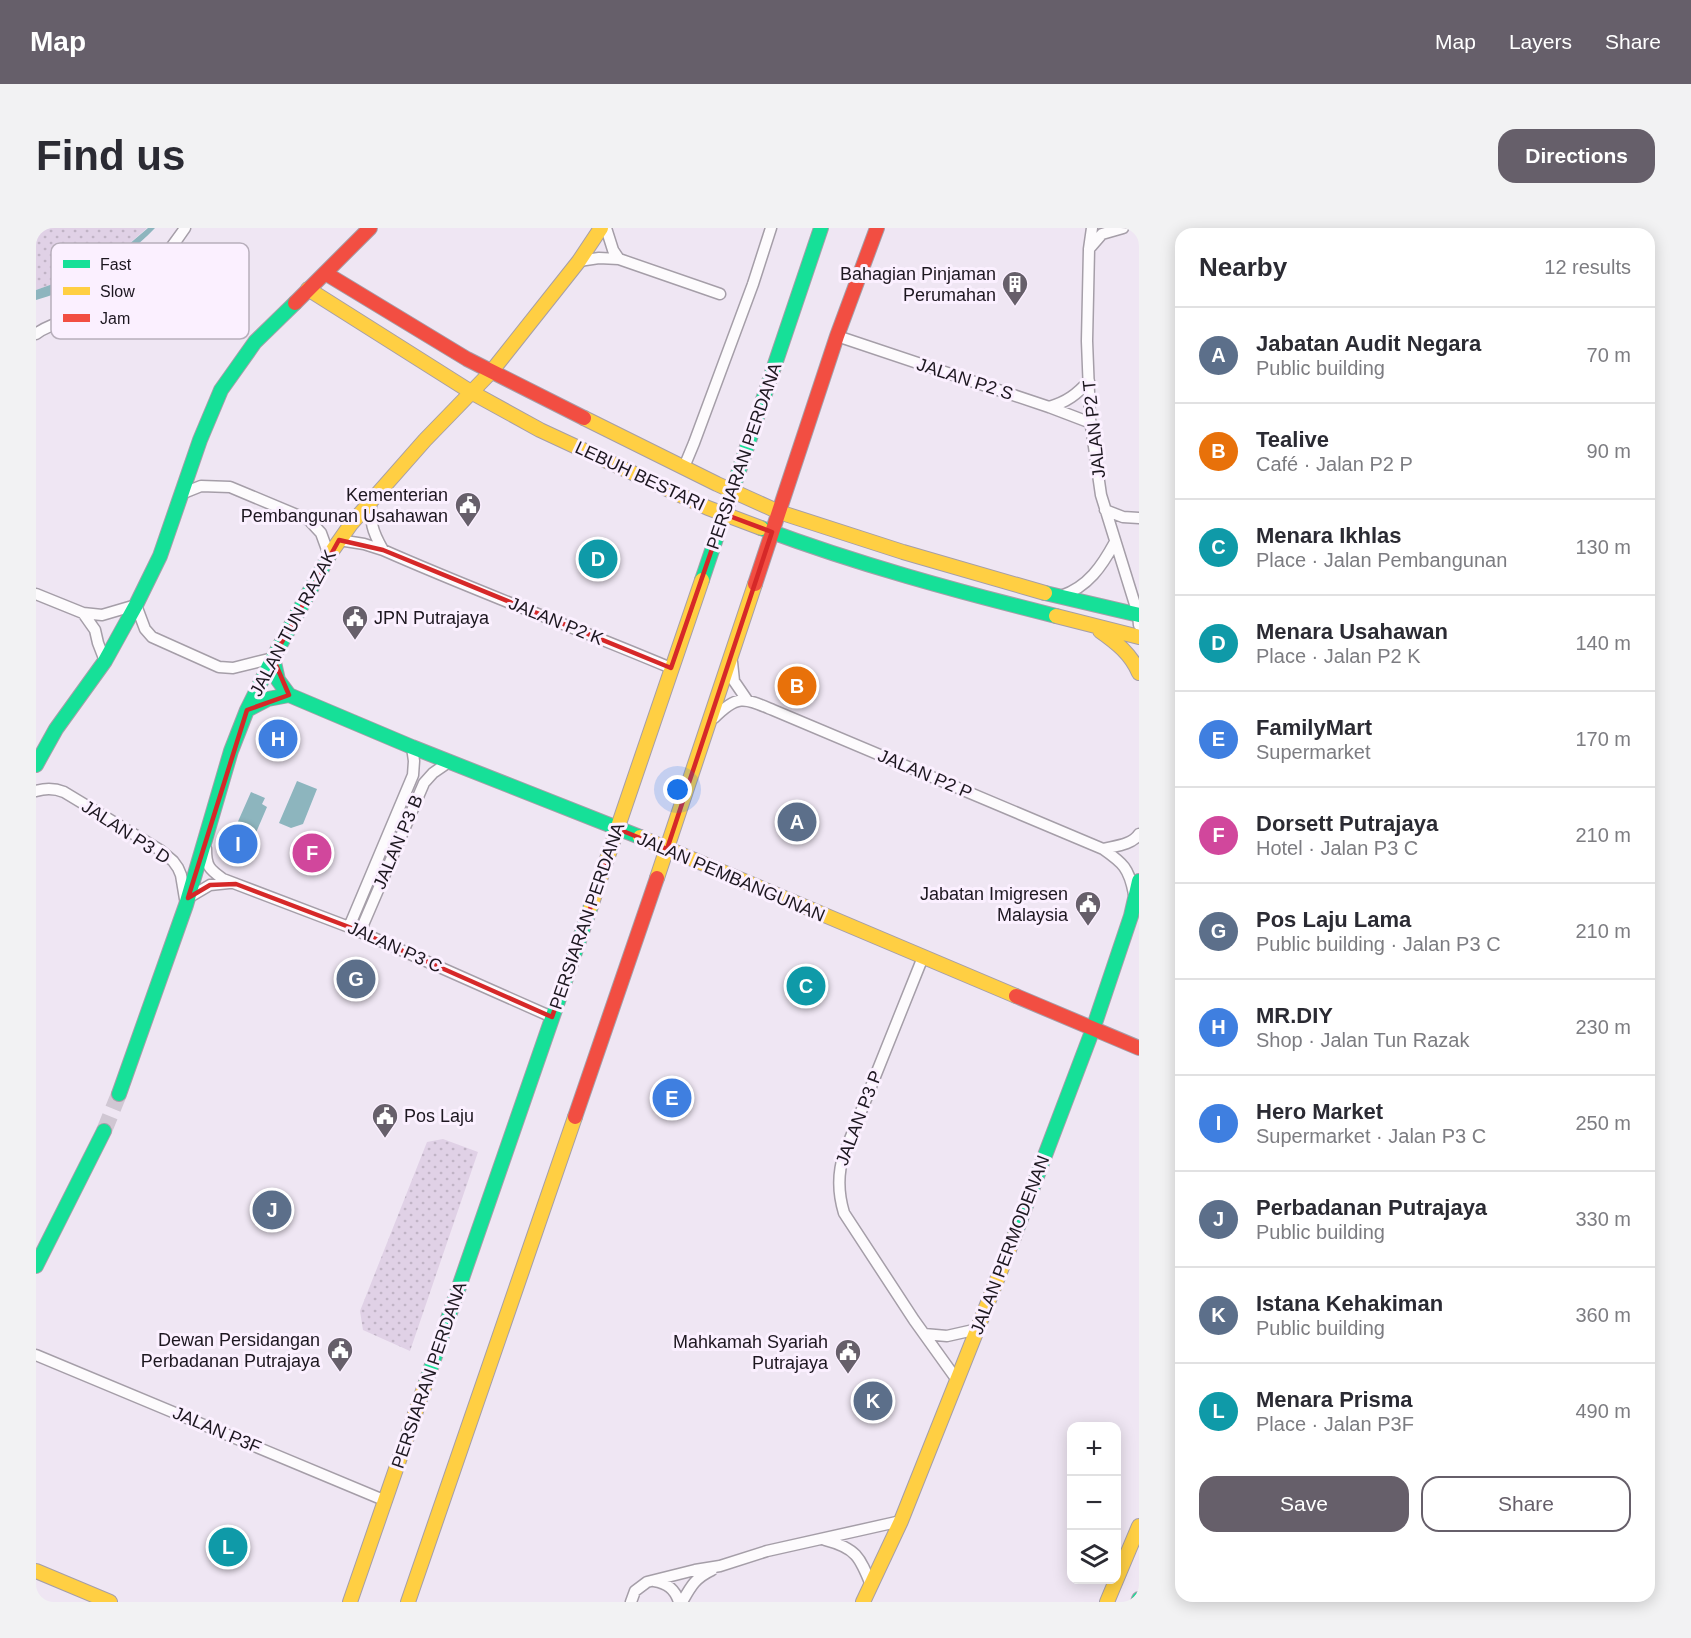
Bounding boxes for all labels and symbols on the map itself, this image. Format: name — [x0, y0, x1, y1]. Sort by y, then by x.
legend — [51, 243, 249, 339]
text: Fast — [100, 256, 132, 273]
place label: Bahagian Pinjaman Perumahan — [840, 264, 996, 305]
building icon: Bahagian Pinjaman Perumahan — [1000, 269, 1030, 307]
text: Slow — [100, 283, 135, 300]
text: Jam — [100, 310, 130, 327]
street label: JALAN P2 S — [914, 354, 1016, 404]
street label: PERSIARAN PERDANA — [703, 360, 785, 552]
street label: JALAN P2 T — [1079, 379, 1109, 479]
street label: LEBUH BESTARI — [572, 437, 708, 515]
place label: Kementerian Pembangunan Usahawan — [241, 485, 448, 526]
public building icon: Kementerian Pembangunan Usahawan — [453, 490, 483, 528]
pin: D — [578, 536, 618, 582]
street label: JALAN TUN RAZAK — [246, 546, 340, 700]
street label: JALAN P2 K — [506, 593, 606, 649]
public building icon: JPN Putrajaya — [340, 603, 370, 641]
place label: JPN Putrajaya — [374, 608, 490, 628]
pin: B — [778, 664, 816, 708]
pin: H — [258, 716, 298, 762]
street label: JALAN P2 P — [875, 745, 975, 803]
your location — [663, 775, 692, 804]
street label: JALAN P3 B — [369, 792, 427, 892]
street label: JALAN P3 D — [78, 796, 174, 868]
pin: A — [778, 800, 816, 844]
street label: PERSIARAN PERDANA — [546, 820, 628, 1012]
pin: I — [218, 822, 258, 866]
street label: JALAN PEMBANGUNAN — [634, 828, 828, 926]
pin: F — [292, 830, 332, 876]
place label: Jabatan Imigresen Malaysia — [920, 884, 1069, 925]
public building icon: Jabatan Imigresen Malaysia — [1073, 889, 1103, 927]
street label: JALAN P3 C — [345, 917, 445, 977]
pin: G — [336, 956, 376, 1002]
pin: C — [786, 964, 826, 1008]
street label: JALAN P3 P — [832, 1068, 886, 1168]
pin: E — [652, 1076, 692, 1120]
public building icon: Pos Laju — [370, 1101, 400, 1139]
place label: Pos Laju — [404, 1106, 474, 1126]
street label: JALAN PERMODENAN — [967, 1153, 1053, 1337]
pin: J — [252, 1188, 292, 1232]
street label: PERSIARAN PERDANA — [388, 1279, 470, 1471]
place label: Dewan Persidangan Perbadanan Putrajaya — [141, 1330, 321, 1371]
place label: Mahkamah Syariah Putrajaya — [673, 1332, 829, 1373]
public building icon: Dewan Persidangan Perbadanan Putrajaya — [325, 1335, 355, 1373]
public building icon: Mahkamah Syariah Putrajaya — [833, 1337, 863, 1375]
pin: K — [854, 1378, 892, 1424]
street label: JALAN P3F — [170, 1402, 264, 1458]
pin: L — [208, 1524, 248, 1570]

